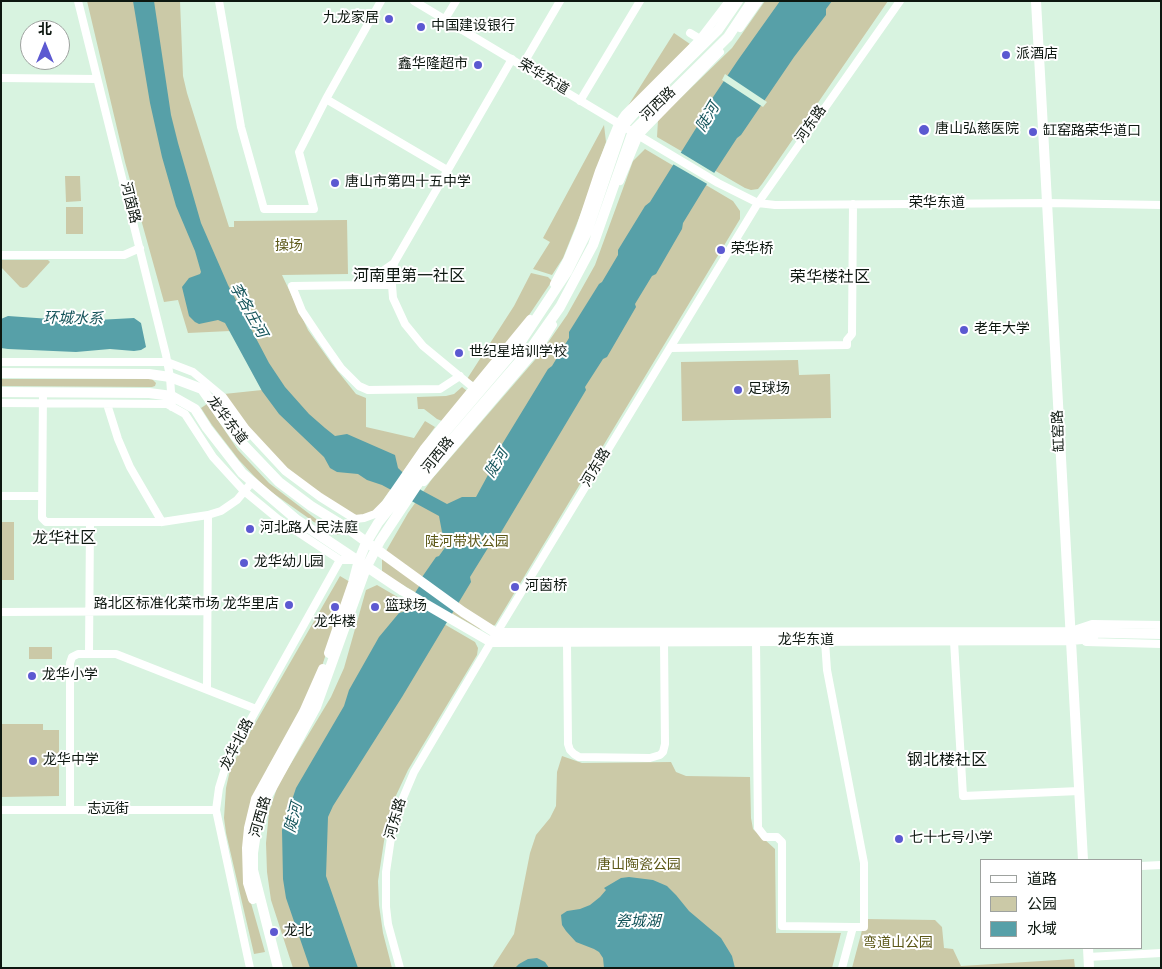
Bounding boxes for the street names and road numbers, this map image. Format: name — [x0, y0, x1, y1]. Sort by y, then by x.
street label: 荣华东道 — [515, 56, 571, 100]
street label: 河西路 — [638, 84, 680, 126]
street label: 河东路 — [793, 103, 831, 147]
street label: 河茵路 — [116, 181, 142, 225]
street label: 荣华东道 — [909, 196, 965, 212]
street label: 龙华东道 — [202, 394, 250, 448]
street label: 缸窑路 — [1051, 410, 1069, 452]
street label: 河西路 — [419, 434, 459, 478]
street label: 河东路 — [579, 446, 615, 490]
street label: 龙华东道 — [778, 633, 834, 649]
street label: 龙华北路 — [218, 716, 258, 774]
street label: 河西路 — [248, 794, 276, 840]
street label: 河东路 — [383, 796, 411, 842]
street label: 志远街 — [87, 802, 129, 818]

